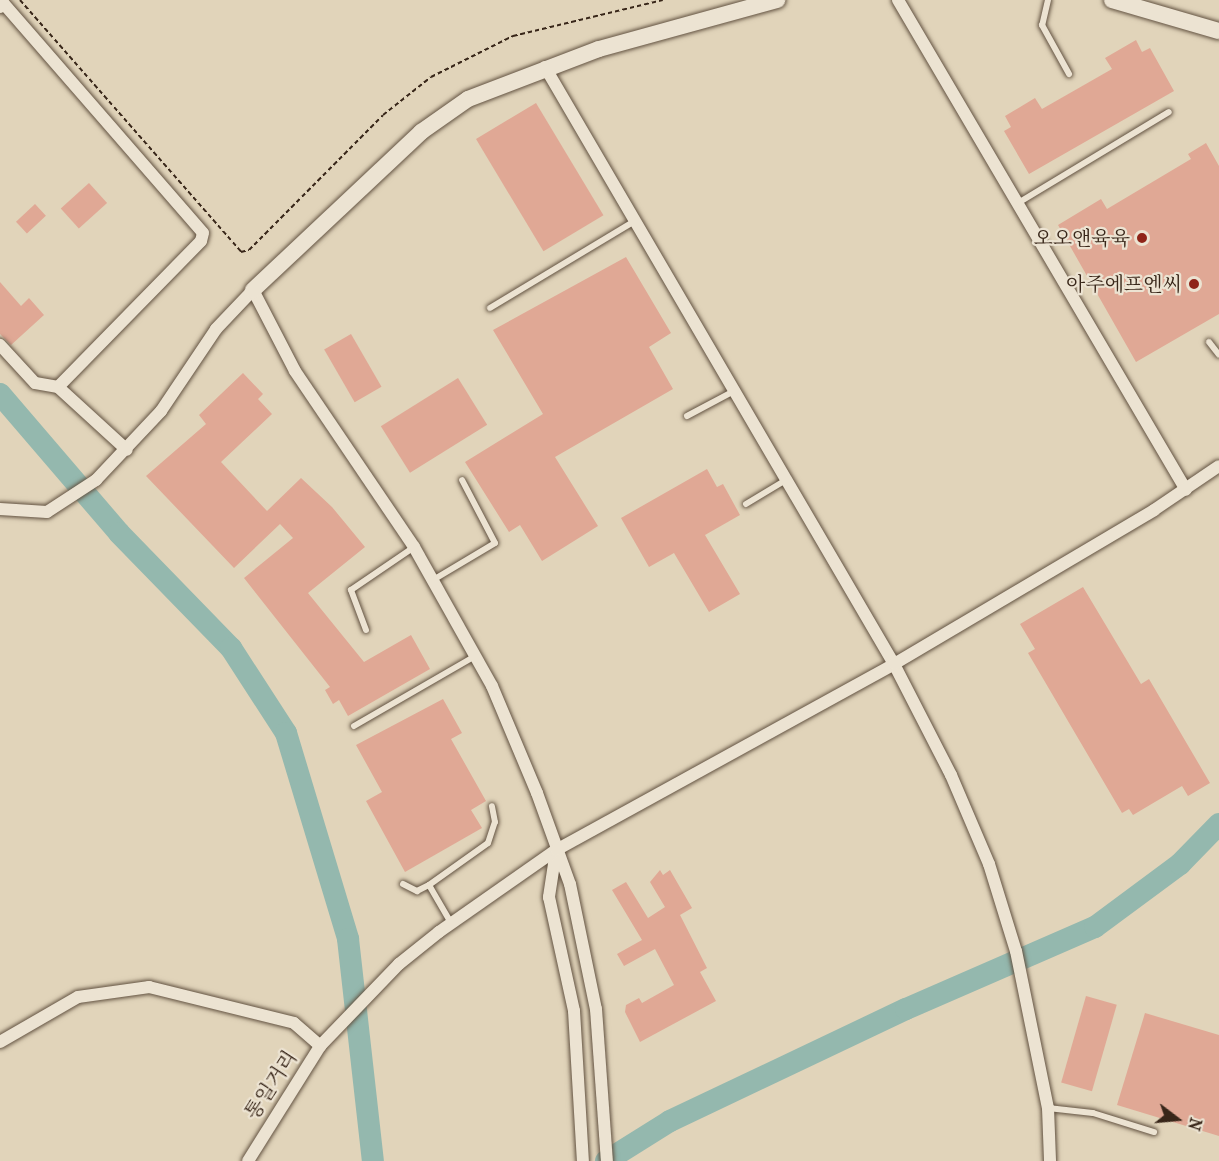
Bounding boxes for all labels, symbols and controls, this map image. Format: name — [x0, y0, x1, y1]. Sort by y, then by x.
place label: 오오앤육육 — [1033, 226, 1130, 250]
marker: 오오앤육육 — [1135, 231, 1149, 245]
place label: 아주에프엔씨 — [1066, 272, 1182, 296]
marker: 아주에프엔씨 — [1187, 277, 1201, 291]
street label: 통일거리 — [240, 1046, 302, 1124]
north arrow — [1147, 1089, 1207, 1149]
text: N — [1184, 1116, 1206, 1133]

